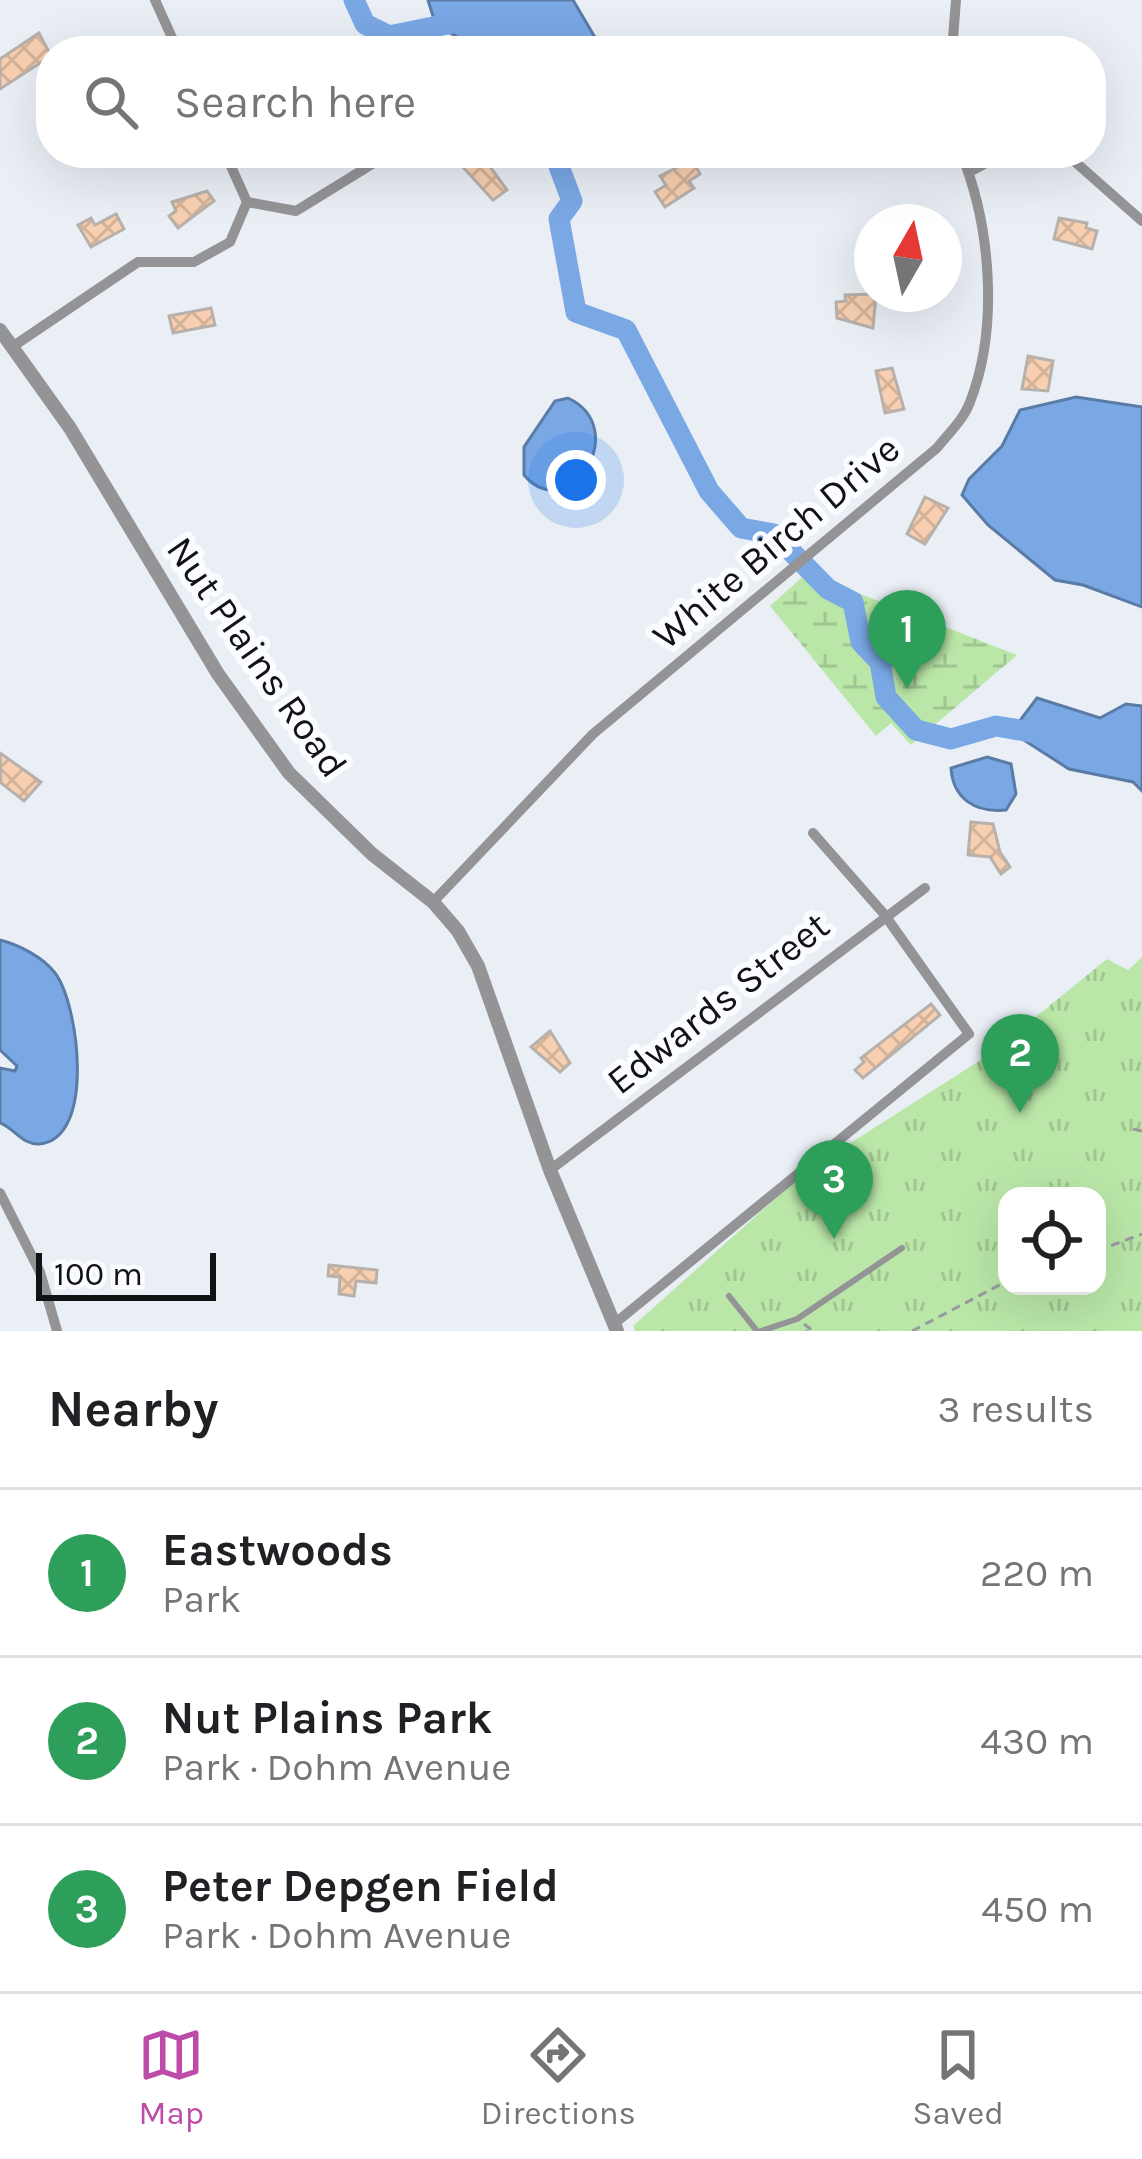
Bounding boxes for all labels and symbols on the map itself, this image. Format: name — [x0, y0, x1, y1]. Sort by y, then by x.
north arrow — [854, 204, 962, 312]
street label: White Birch Drive — [643, 425, 909, 659]
your location — [546, 450, 606, 510]
street label: Nut Plains Road — [157, 528, 357, 786]
pin: 1 — [868, 590, 946, 689]
street label: Edwards Street — [598, 902, 838, 1104]
pin: 2 — [981, 1014, 1059, 1113]
pin: 3 — [795, 1140, 873, 1239]
scale bar — [36, 1247, 216, 1300]

